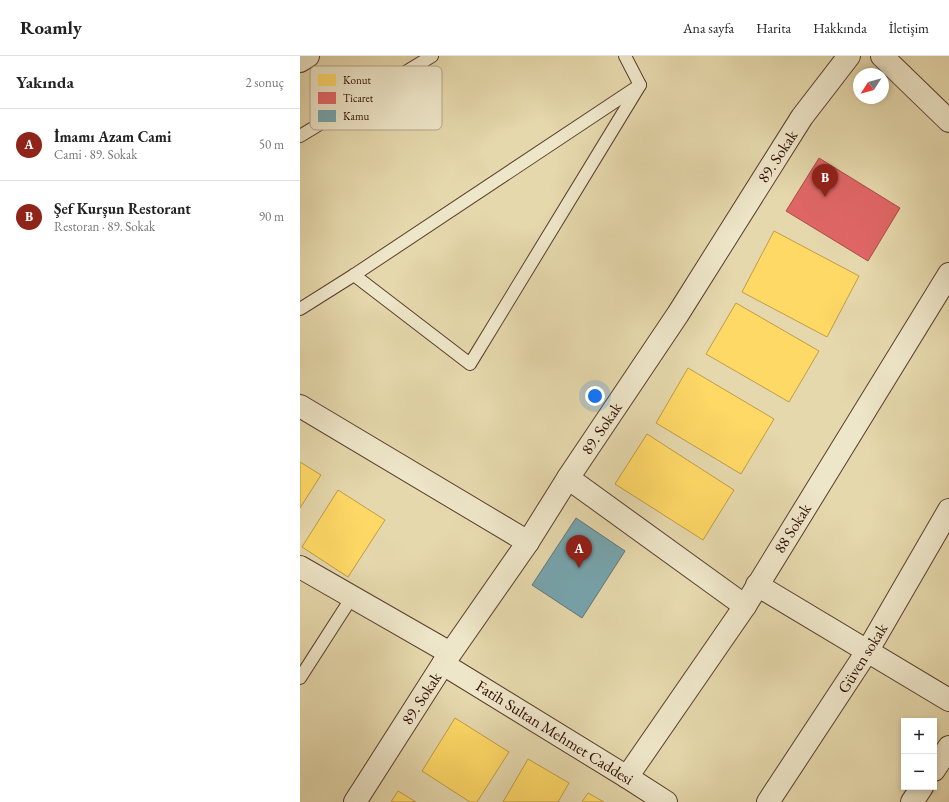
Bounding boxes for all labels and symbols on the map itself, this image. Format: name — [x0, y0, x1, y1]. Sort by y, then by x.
legend — [310, 66, 442, 130]
north arrow — [853, 68, 889, 104]
text: Konut — [343, 73, 372, 87]
text: Ticaret — [343, 91, 374, 105]
text: Kamu — [343, 109, 369, 123]
street label: 89. Sokak — [753, 126, 802, 187]
pin: B — [812, 164, 838, 197]
your location — [585, 386, 605, 406]
street label: 89. Sokak — [576, 398, 627, 459]
street label: 88 Sokak — [769, 499, 816, 557]
pin: A — [566, 535, 592, 568]
street label: Güven sokak — [833, 619, 892, 697]
street label: 89. Sokak — [397, 668, 446, 729]
street label: Fatih Sultan Mehmet Caddesi — [472, 675, 638, 790]

